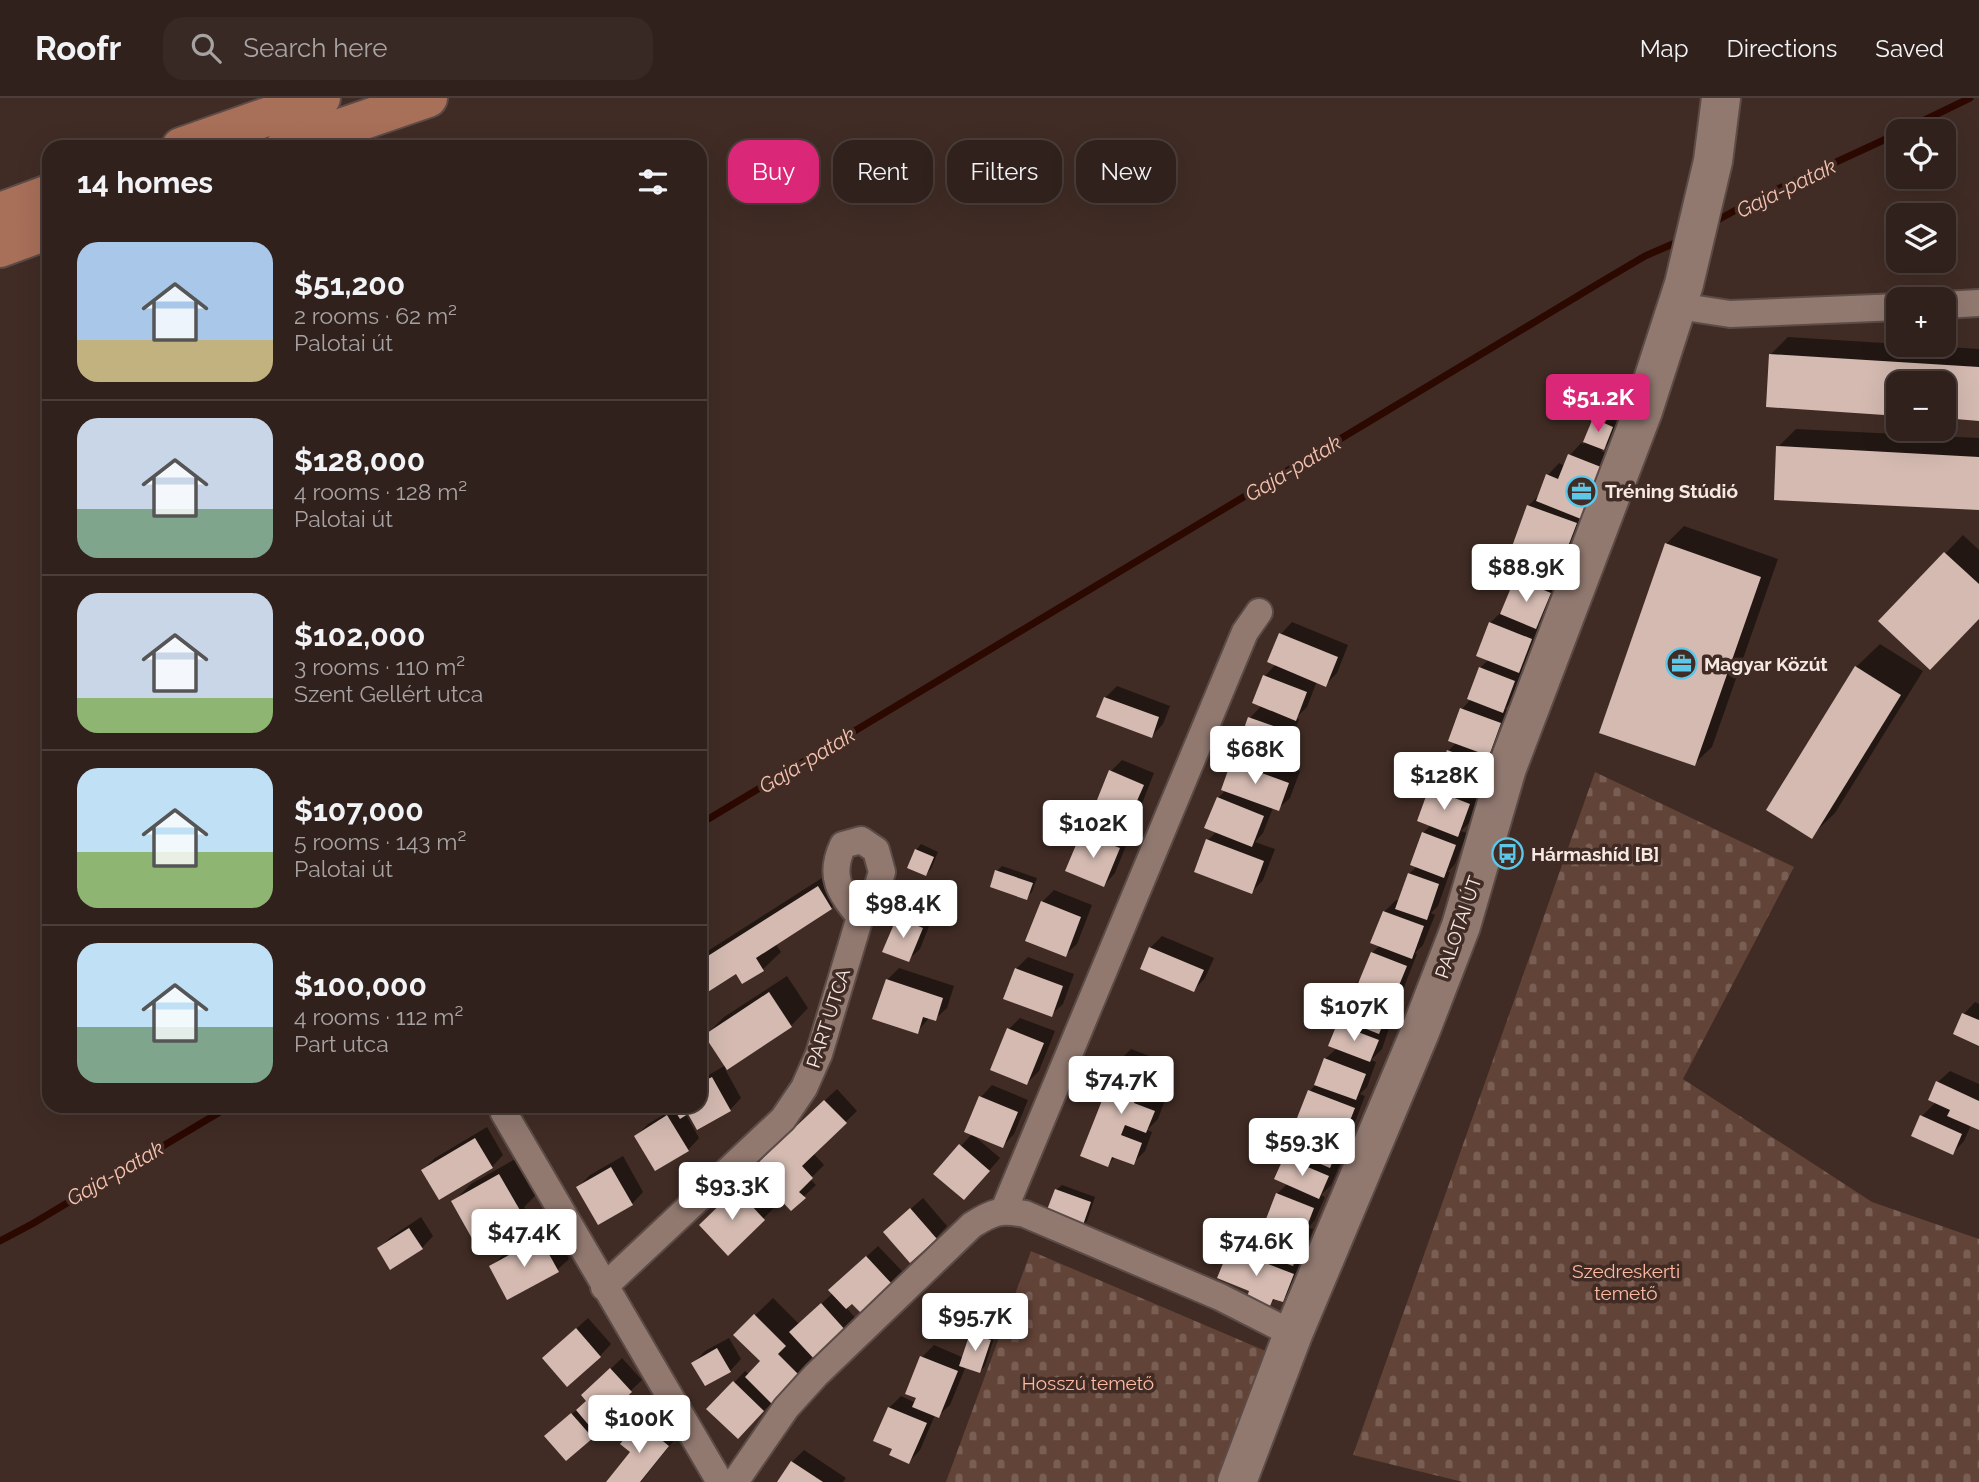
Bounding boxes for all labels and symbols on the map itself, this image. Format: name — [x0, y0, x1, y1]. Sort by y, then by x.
water label: Gaja-patak — [1732, 153, 1840, 223]
pin: $51.2K — [1541, 374, 1655, 434]
water label: Gaja-patak — [1240, 429, 1346, 507]
office icon: Tréning Stúdió — [1565, 474, 1599, 508]
place label: Tréning Stúdió — [1605, 480, 1738, 502]
pin: $88.9K — [1469, 545, 1583, 604]
office icon: Magyar Közút — [1664, 647, 1698, 681]
place label: Magyar Közút — [1704, 653, 1828, 675]
water label: Gaja-patak — [754, 721, 860, 799]
pin: $68K — [1214, 726, 1296, 786]
pin: $128K — [1395, 752, 1493, 812]
pin: $102K — [1044, 800, 1142, 860]
bus stop icon: Hármashíd [B] — [1491, 837, 1525, 871]
place label: Hármashíd [B] — [1531, 843, 1659, 865]
street label: PALOTAI ÚT — [1430, 873, 1486, 981]
pin: $98.4K — [846, 880, 960, 940]
street label: PART UTCA — [802, 965, 854, 1070]
pin: $107K — [1305, 984, 1403, 1043]
pin: $74.7K — [1064, 1056, 1178, 1116]
pin: $59.3K — [1245, 1118, 1359, 1178]
water label: Gaja-patak — [62, 1135, 168, 1211]
pin: $93.3K — [675, 1162, 789, 1222]
pin: $47.4K — [467, 1210, 581, 1269]
pin: $74.6K — [1199, 1218, 1313, 1278]
park label: Szedreskerti temető — [1572, 1260, 1680, 1304]
pin: $95.7K — [918, 1294, 1032, 1353]
park label: Hosszú temető — [1022, 1372, 1154, 1394]
pin: $100K — [590, 1396, 688, 1455]

